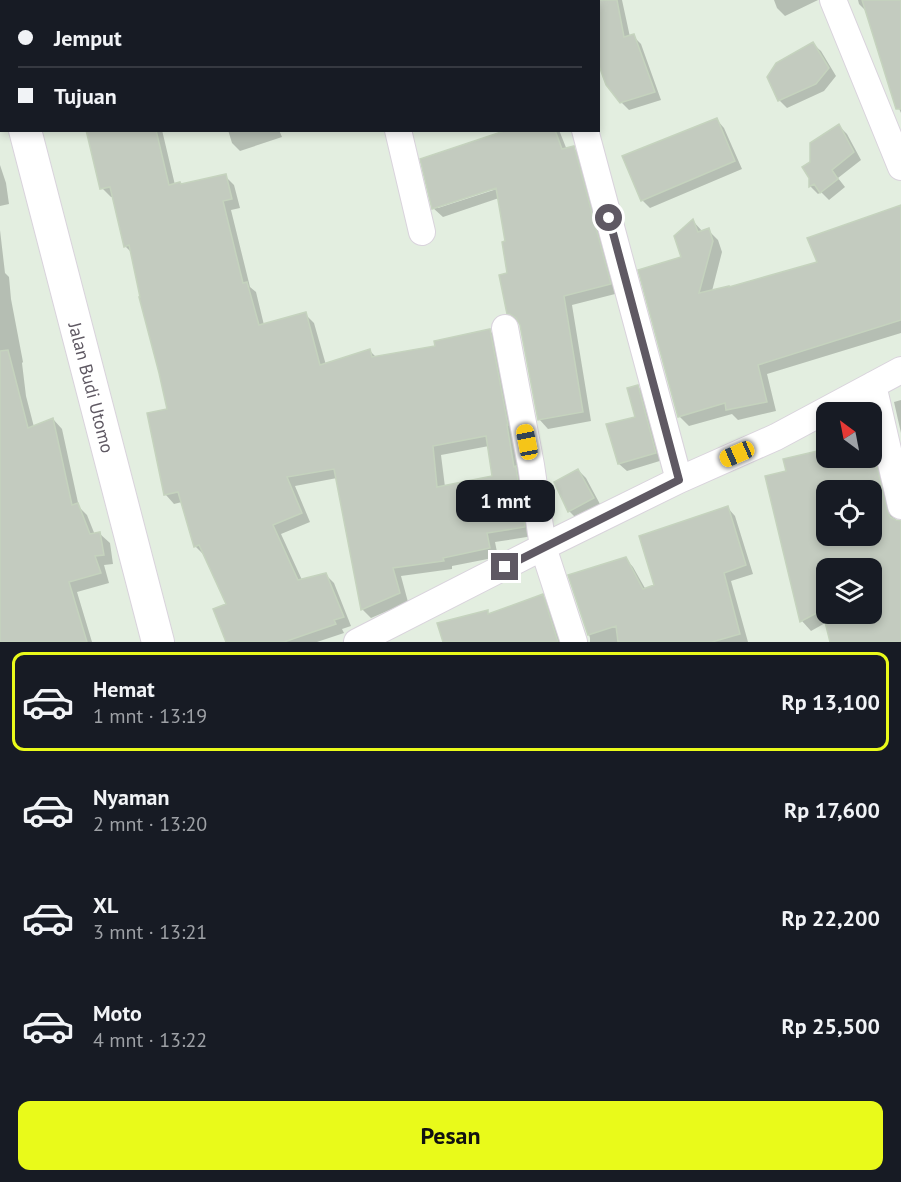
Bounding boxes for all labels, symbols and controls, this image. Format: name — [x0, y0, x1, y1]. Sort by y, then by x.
text: Jemput — [54, 24, 122, 52]
text: Tujuan — [54, 82, 117, 110]
route start — [595, 204, 622, 231]
street label: Jalan Budi Utomo — [64, 319, 120, 455]
north arrow — [816, 402, 882, 468]
map controls — [816, 402, 882, 624]
car — [515, 423, 539, 461]
car — [717, 438, 757, 470]
callout: 1 mnt — [456, 480, 554, 522]
button: locate — [816, 480, 882, 546]
text: 1 mnt — [480, 488, 531, 514]
route end — [491, 553, 518, 580]
button: layers — [816, 558, 882, 624]
icon: car — [21, 675, 75, 729]
text: Hemat — [93, 675, 155, 703]
text: Rp 13,100 — [781, 688, 880, 716]
text: 1 mnt · 13:19 — [93, 703, 207, 729]
icon: car — [21, 783, 75, 837]
text: Nyaman — [93, 783, 170, 811]
text: Rp 17,600 — [784, 796, 880, 824]
text: 2 mnt · 13:20 — [93, 811, 207, 837]
icon: car — [21, 891, 75, 945]
text: XL — [93, 891, 118, 919]
text: Rp 22,200 — [781, 904, 880, 932]
text: 3 mnt · 13:21 — [93, 919, 207, 945]
icon: car — [21, 999, 75, 1053]
text: Moto — [93, 999, 142, 1027]
text: Rp 25,500 — [781, 1012, 880, 1040]
text: 4 mnt · 13:22 — [93, 1027, 207, 1053]
button: Pesan — [18, 1101, 883, 1170]

